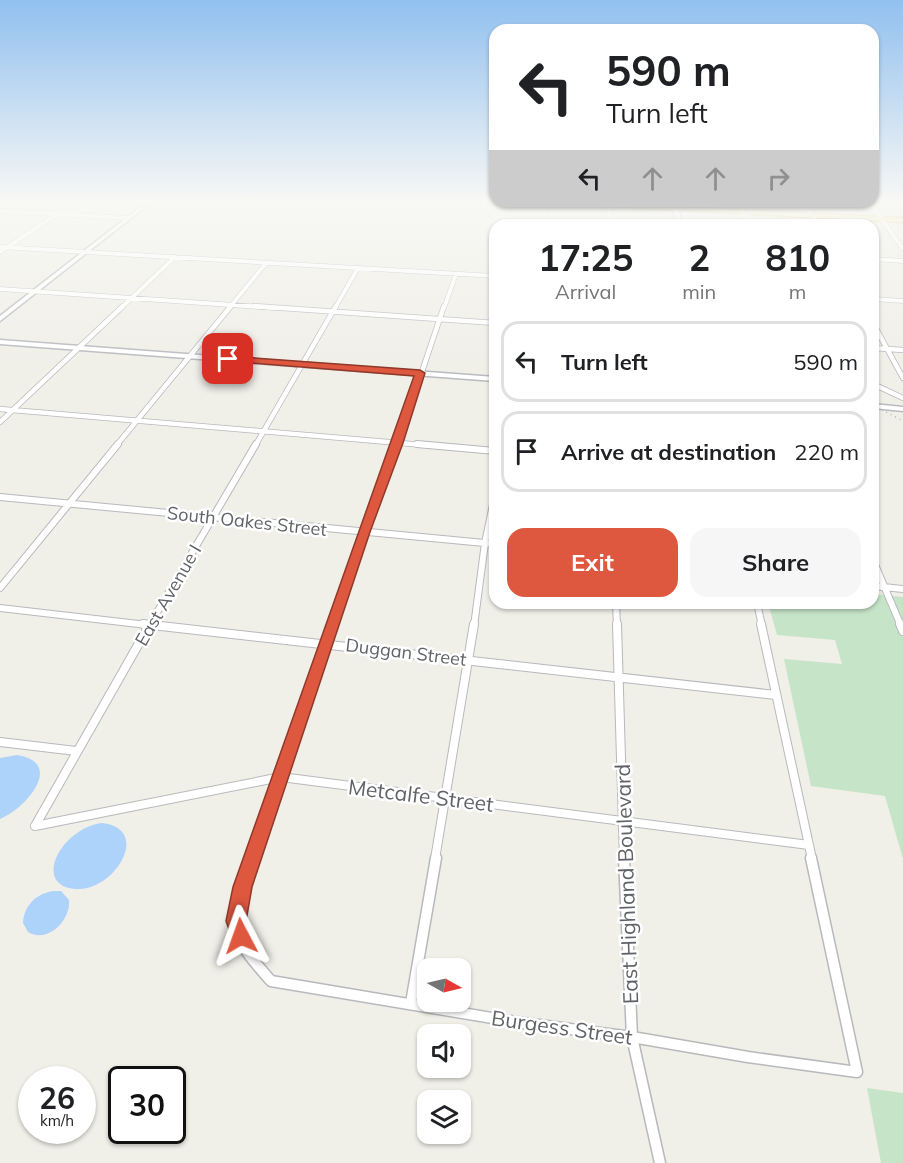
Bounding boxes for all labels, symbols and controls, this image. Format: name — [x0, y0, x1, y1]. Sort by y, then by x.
text: 590 m — [606, 44, 731, 97]
icon: left — [507, 48, 585, 126]
text: Turn left — [606, 96, 708, 130]
icon: left — [573, 162, 606, 195]
icon: ahead — [636, 162, 669, 195]
icon: ahead — [699, 162, 732, 195]
icon: right — [762, 162, 795, 195]
text: 17:25 — [538, 235, 633, 280]
text: 2 — [688, 235, 710, 280]
text: 810 — [765, 235, 830, 280]
text: Arrival — [555, 279, 616, 304]
text: min — [682, 279, 716, 304]
text: m — [789, 279, 806, 304]
pin — [202, 333, 253, 384]
icon: arrive — [211, 342, 244, 375]
icon: left — [510, 345, 543, 378]
text: Turn left — [561, 348, 648, 376]
text: 590 m — [793, 348, 858, 376]
icon: arrive — [510, 435, 543, 468]
text: Arrive at destination — [561, 438, 776, 466]
text: 220 m — [794, 438, 859, 466]
street label: South Oakes Street — [166, 501, 328, 541]
button: Exit — [507, 528, 678, 597]
button: Share — [690, 528, 861, 597]
street label: East Avenue I — [130, 540, 206, 650]
street label: Duggan Street — [344, 633, 468, 671]
street label: East Highland Boulevard — [609, 763, 643, 1005]
street label: Metcalfe Street — [347, 773, 495, 817]
position arrow — [209, 904, 273, 968]
north arrow — [417, 958, 471, 1012]
map controls — [417, 958, 471, 1144]
street label: Burgess Street — [490, 1004, 634, 1050]
button: sound — [417, 1024, 471, 1078]
speed limit sign: 30 — [108, 1066, 186, 1144]
text: 26 — [39, 1079, 75, 1117]
button: layers — [417, 1090, 471, 1144]
text: km/h — [40, 1111, 74, 1130]

